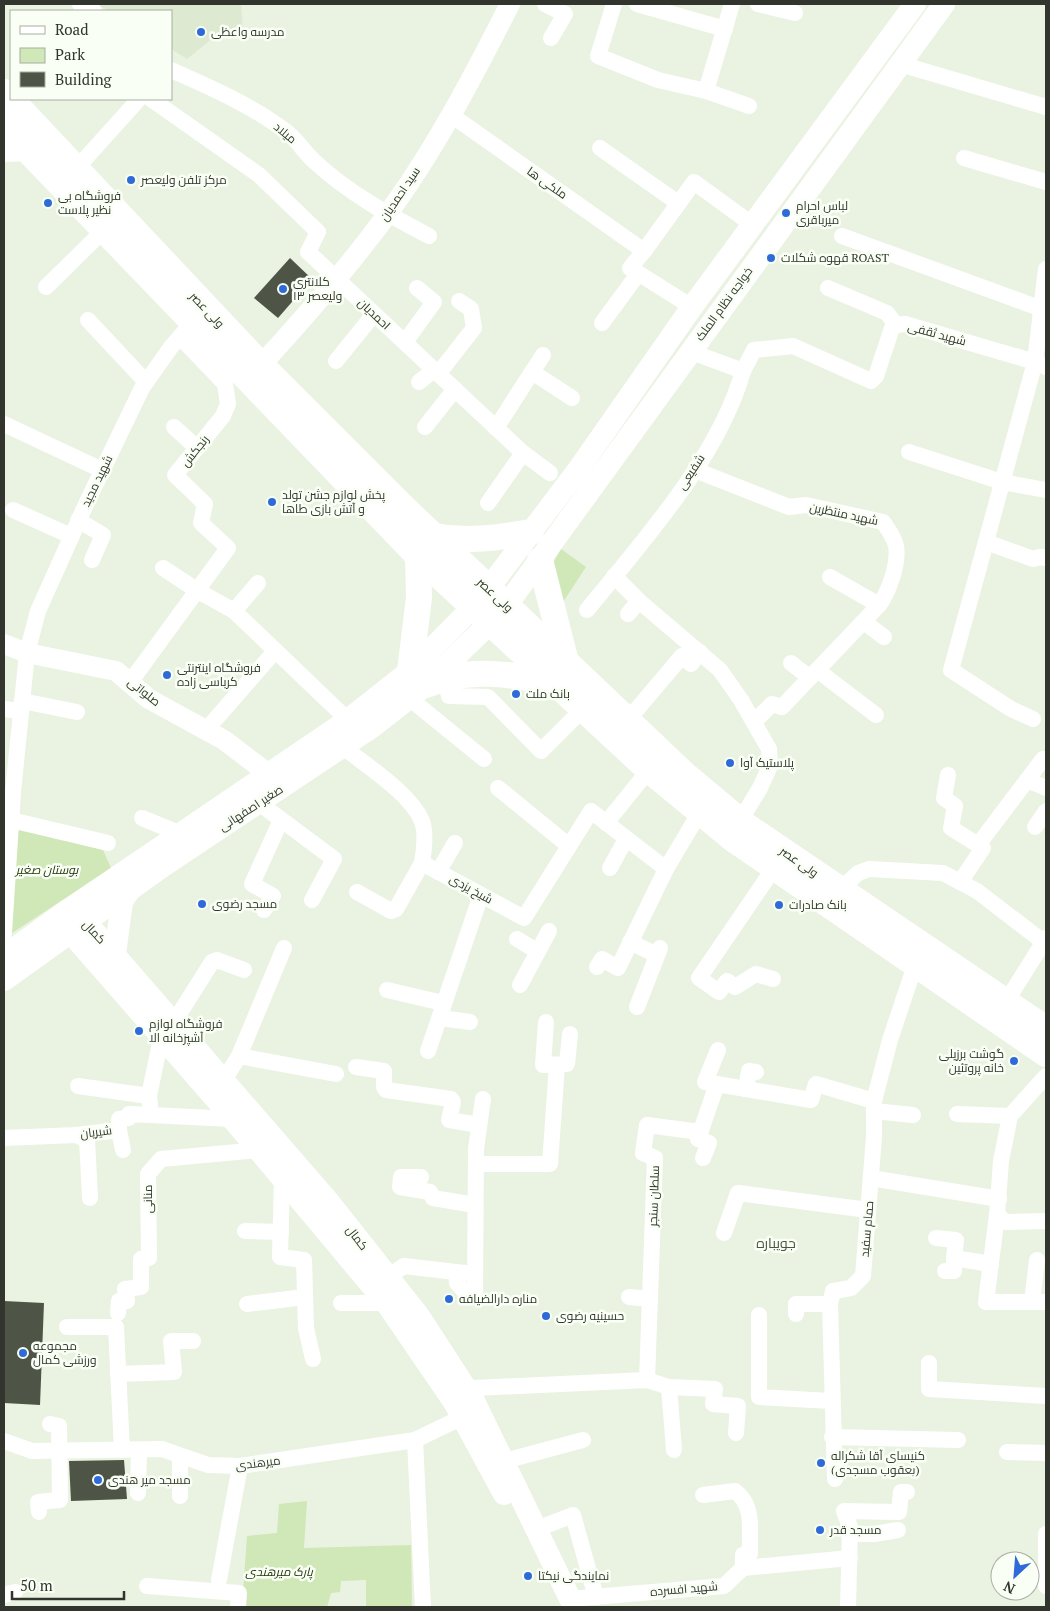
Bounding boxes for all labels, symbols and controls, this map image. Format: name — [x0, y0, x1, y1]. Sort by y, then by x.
legend — [10, 10, 172, 100]
text: Road — [55, 19, 88, 39]
place label: مدرسه واعظی — [211, 24, 285, 39]
marker: مدرسه واعظی — [195, 26, 207, 38]
text: Park — [55, 44, 85, 64]
text: Building — [55, 69, 113, 89]
street label: میلاد — [271, 119, 300, 146]
street label: ملکی ها — [524, 163, 570, 202]
street label: سید احمدیان — [376, 164, 423, 224]
place label: مرکز تلفن ولیعصر — [140, 172, 227, 187]
marker: مرکز تلفن ولیعصر — [125, 174, 137, 186]
place label: فروشگاه بی نظیر پلاست — [58, 188, 121, 219]
marker: فروشگاه بی نظیر پلاست — [42, 197, 54, 209]
place label: لباس احرام میرباقری — [796, 198, 848, 227]
marker: لباس احرام میرباقری — [780, 207, 792, 219]
place label: قهوه شکلات ROAST — [781, 250, 889, 265]
marker: قهوه شکلات ROAST — [765, 252, 777, 264]
street label: خواجه نظام الملک — [692, 264, 756, 344]
place label: کلانتری ۱۳ ولیعصر — [293, 274, 342, 303]
marker: کلانتری ۱۳ ولیعصر — [277, 283, 289, 295]
street label: ولی عصر — [186, 288, 228, 331]
street label: احمدیان — [355, 295, 394, 332]
street label: شهید ثقفی — [906, 319, 968, 349]
street label: رنجکش — [177, 432, 212, 470]
street label: شفیعی — [674, 451, 708, 492]
street label: شهید مجید — [78, 452, 116, 509]
place label: پخش لوازم جشن تولد و آتش بازی طاها — [282, 487, 386, 516]
marker: پخش لوازم جشن تولد و آتش بازی طاها — [266, 496, 278, 508]
street label: شهید منتظرین — [808, 499, 880, 528]
street label: ولی عصر — [473, 573, 517, 615]
place label: فروشگاه اینترنتی کرباسی زاده — [177, 660, 261, 689]
marker: فروشگاه اینترنتی کرباسی زاده — [161, 669, 173, 681]
street label: صلواتی — [125, 674, 164, 709]
place label: بانک ملت — [526, 686, 570, 701]
marker: بانک ملت — [510, 688, 522, 700]
place label: پلاستیک آوا — [740, 755, 795, 772]
marker: پلاستیک آوا — [724, 757, 736, 769]
street label: صغیر اصفهانی — [216, 781, 286, 834]
street label: ولی عصر — [776, 842, 822, 880]
park label: بوستان صغیر — [14, 862, 79, 877]
street label: شیخ یزدی — [446, 871, 496, 907]
place label: مسجد رضوی — [212, 896, 277, 911]
place label: بانک صادرات — [789, 897, 847, 912]
marker: مسجد رضوی — [196, 898, 208, 910]
marker: بانک صادرات — [773, 899, 785, 911]
street label: کمال — [80, 917, 109, 947]
place label: فروشگاه لوازم آشپزخانه الا — [149, 1016, 222, 1047]
marker: فروشگاه لوازم آشپزخانه الا — [133, 1025, 145, 1037]
place label: گوشت برزیلی خانه پروتئین — [939, 1046, 1004, 1077]
marker: گوشت برزیلی خانه پروتئین — [1008, 1055, 1020, 1067]
street label: شیریان — [79, 1122, 113, 1141]
street label: سلطان سنجر — [645, 1165, 662, 1228]
street label: منانی — [140, 1185, 155, 1213]
street label: حمام سفید — [857, 1200, 877, 1258]
street label: کمال — [343, 1222, 372, 1253]
district label: جویباره — [756, 1233, 796, 1252]
place label: مناره دارالضیافه — [459, 1291, 537, 1306]
marker: مناره دارالضیافه — [443, 1293, 455, 1305]
place label: حسینیه رضوی — [556, 1308, 624, 1323]
marker: حسینیه رضوی — [540, 1310, 552, 1322]
place label: مجموعه ورزشی کمال — [33, 1338, 96, 1367]
marker: مجموعه ورزشی کمال — [17, 1347, 29, 1359]
place label: کنیسای آقا شکراله (یعقوب مسجدی) — [831, 1448, 925, 1477]
street label: میرهندی — [235, 1452, 281, 1473]
marker: کنیسای آقا شکراله (یعقوب مسجدی) — [815, 1457, 827, 1469]
place label: مسجد میر هندی — [108, 1472, 191, 1487]
marker: مسجد میر هندی — [92, 1474, 104, 1486]
place label: مسجد قدر — [829, 1522, 881, 1537]
marker: مسجد قدر — [814, 1524, 826, 1536]
north arrow — [990, 1551, 1040, 1601]
park label: پارک میرهندی — [245, 1564, 313, 1580]
scale bar — [12, 1568, 125, 1600]
place label: نمایندگی نیکتا — [538, 1568, 609, 1583]
marker: نمایندگی نیکتا — [522, 1570, 534, 1582]
text: 50 m — [20, 1575, 53, 1595]
text: N — [1000, 1577, 1018, 1599]
street label: شهید افسرده — [650, 1578, 718, 1599]

